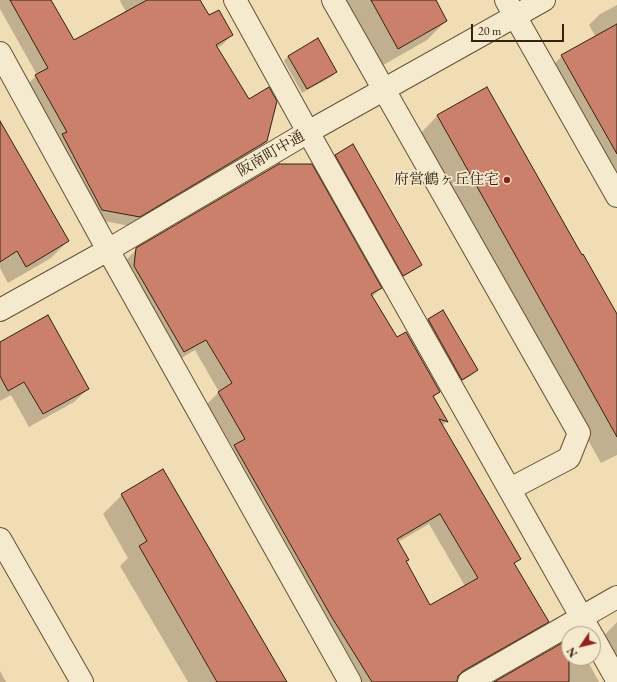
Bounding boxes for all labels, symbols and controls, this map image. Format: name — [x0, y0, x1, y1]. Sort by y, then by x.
scale bar — [473, 16, 566, 42]
text: 20 m — [478, 23, 501, 39]
street label: 阪南町中通 — [234, 127, 308, 181]
place label: 府営鶴ヶ丘住宅 — [394, 171, 499, 189]
marker: 府営鶴ヶ丘住宅 — [502, 175, 512, 185]
north arrow — [561, 626, 601, 666]
text: N — [564, 645, 580, 660]

